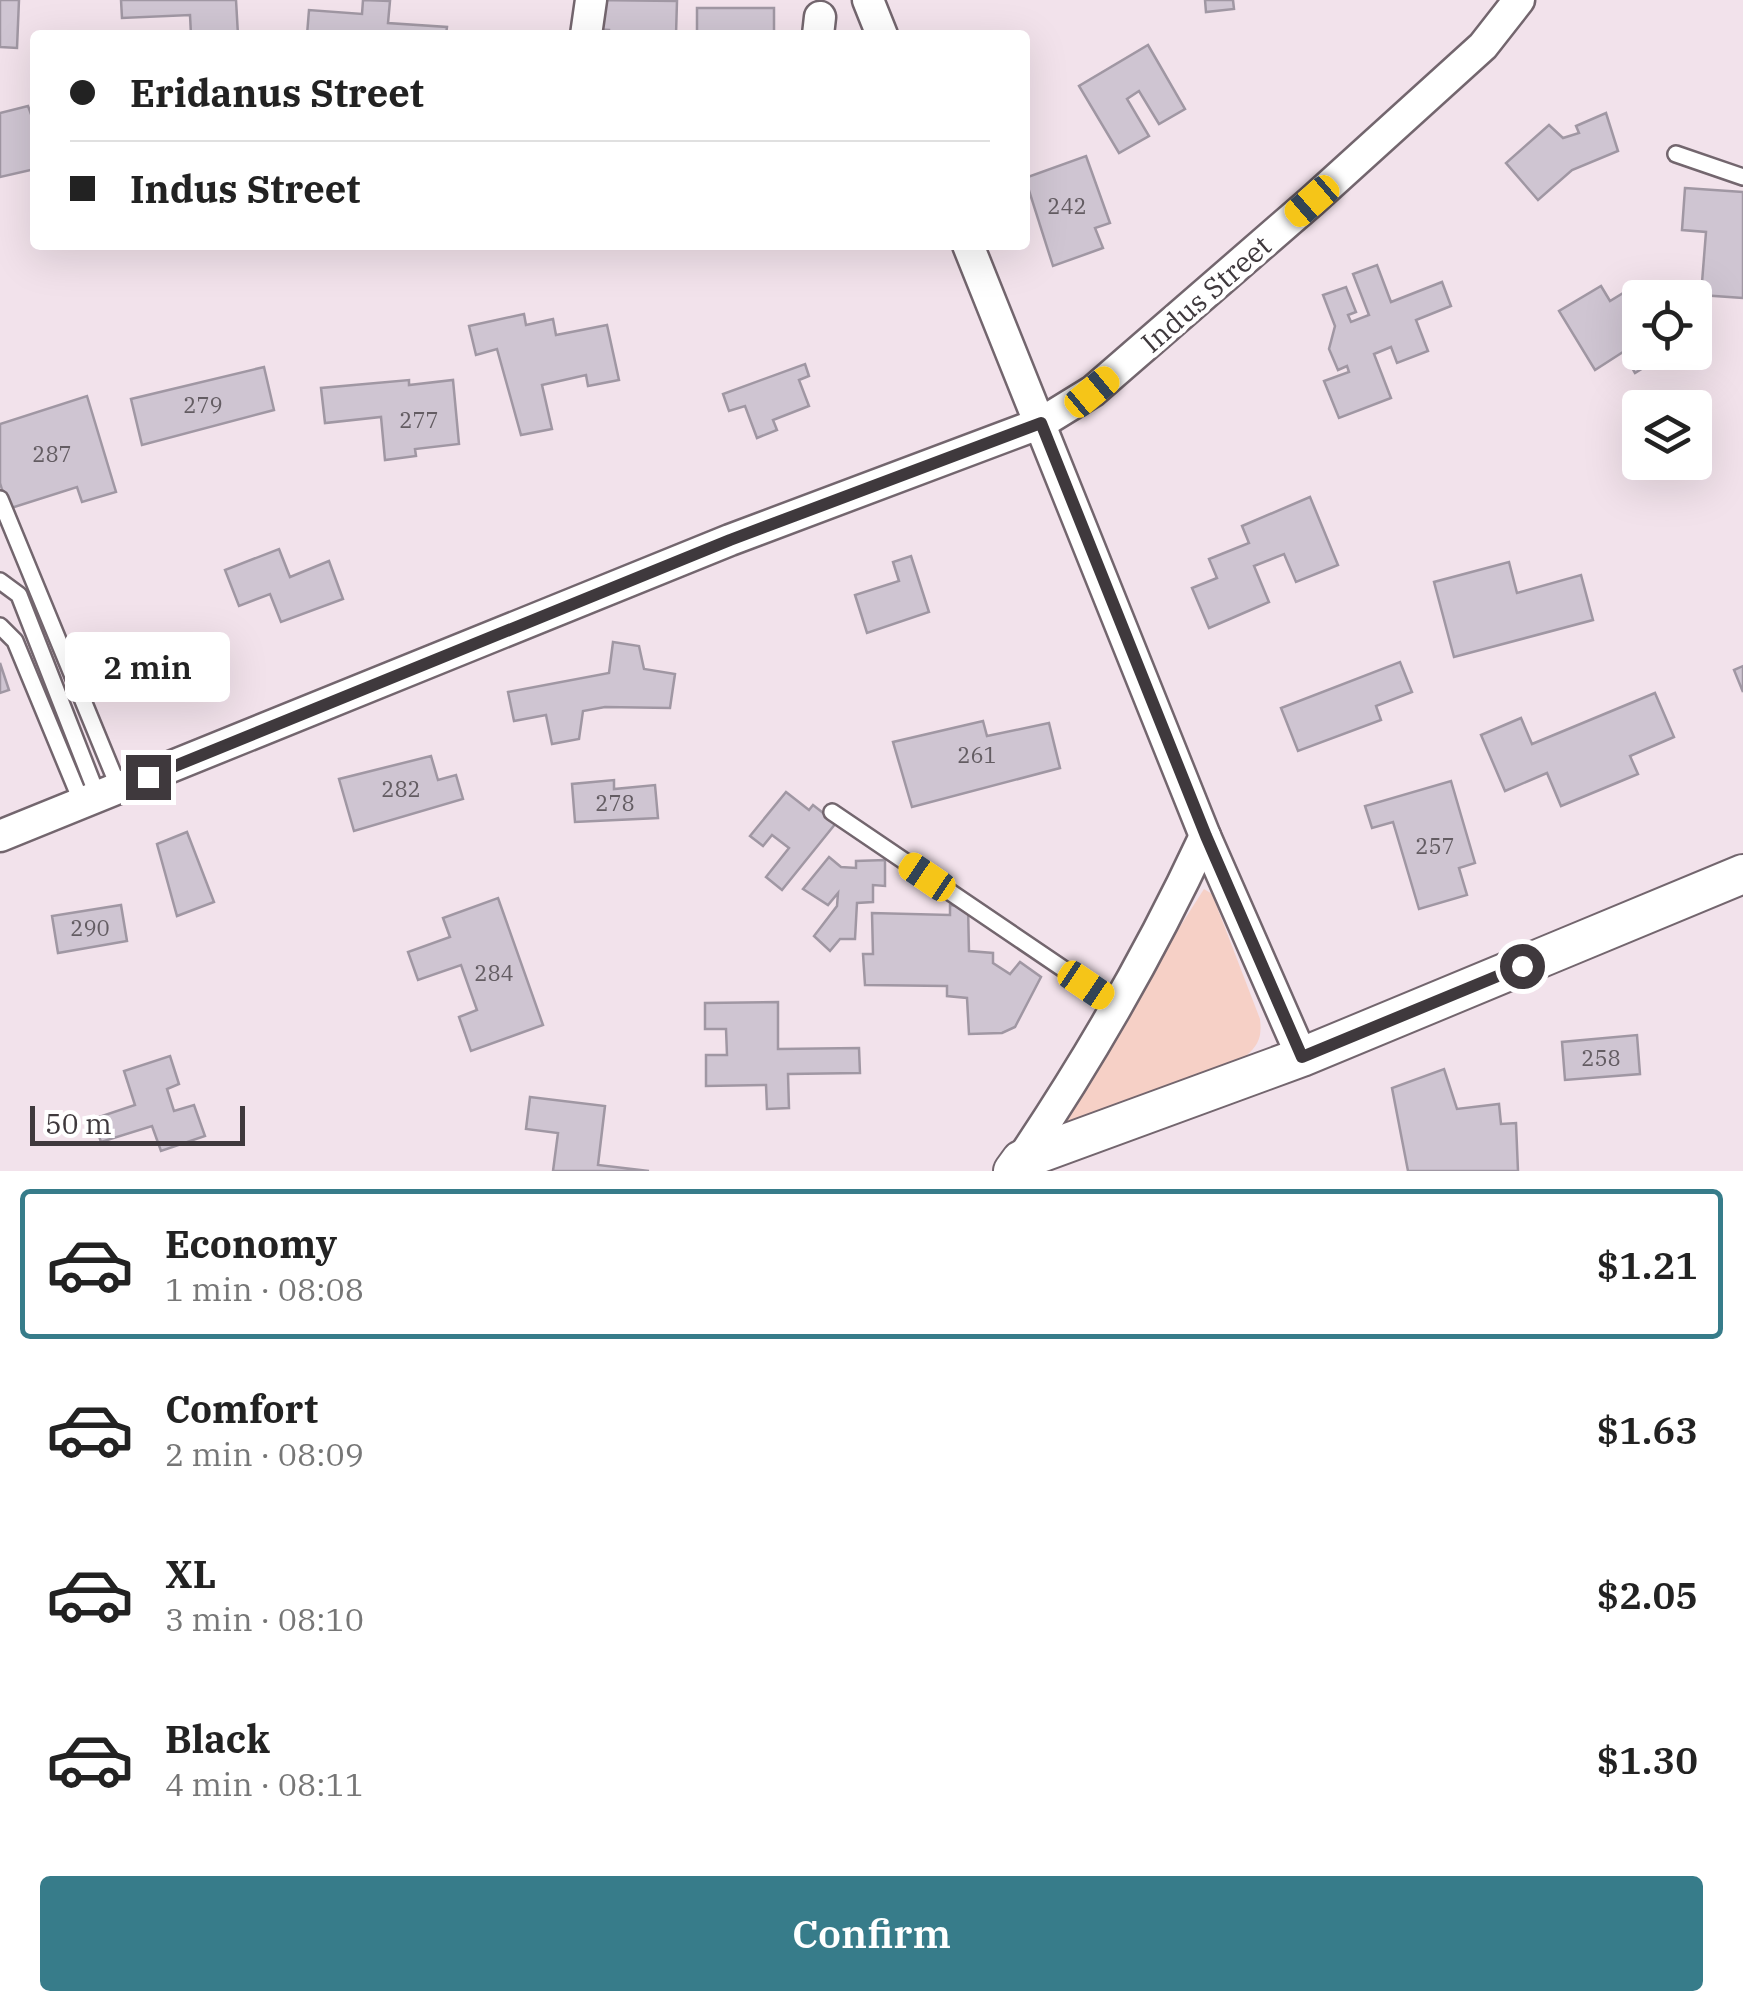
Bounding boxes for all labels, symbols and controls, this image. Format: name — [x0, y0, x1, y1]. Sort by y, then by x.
text: Eridanus Street — [130, 68, 424, 117]
text: Indus Street — [130, 164, 360, 213]
car — [1280, 170, 1344, 232]
house number: 242 — [1047, 191, 1087, 220]
street label: Indus Street — [1133, 227, 1279, 360]
map controls — [1622, 280, 1712, 480]
button: locate — [1622, 280, 1712, 370]
car — [1059, 361, 1125, 423]
house number: 279 — [183, 390, 223, 419]
button: layers — [1622, 390, 1712, 480]
house number: 277 — [399, 405, 439, 434]
house number: 287 — [32, 439, 72, 468]
callout: 2 min — [66, 632, 230, 702]
text: 2 min — [103, 646, 192, 688]
house number: 261 — [957, 740, 997, 769]
route end — [126, 755, 171, 800]
house number: 282 — [381, 774, 421, 803]
house number: 278 — [595, 788, 635, 817]
house number: 257 — [1415, 831, 1455, 860]
car — [894, 848, 960, 906]
house number: 290 — [70, 913, 110, 942]
route start — [1500, 944, 1545, 989]
car — [1053, 956, 1119, 1014]
house number: 284 — [474, 958, 514, 987]
house number: 258 — [1581, 1043, 1621, 1072]
scale bar — [30, 1101, 245, 1146]
text: 50 m — [45, 1105, 112, 1142]
icon: car — [45, 1219, 135, 1309]
text: Economy — [165, 1219, 337, 1268]
text: $1.21 — [1596, 1240, 1698, 1289]
text: 1 min · 08:08 — [165, 1268, 364, 1310]
icon: car — [45, 1384, 135, 1474]
text: Comfort — [165, 1384, 318, 1433]
text: $1.63 — [1596, 1405, 1698, 1454]
text: 2 min · 08:09 — [165, 1433, 364, 1475]
icon: car — [45, 1549, 135, 1639]
text: XL — [165, 1549, 216, 1598]
text: $2.05 — [1596, 1570, 1698, 1619]
text: 3 min · 08:10 — [165, 1598, 364, 1640]
icon: car — [45, 1714, 135, 1804]
text: Black — [165, 1714, 270, 1763]
text: $1.30 — [1596, 1735, 1698, 1784]
text: 4 min · 08:11 — [165, 1763, 364, 1805]
button: Confirm — [40, 1876, 1703, 1991]

